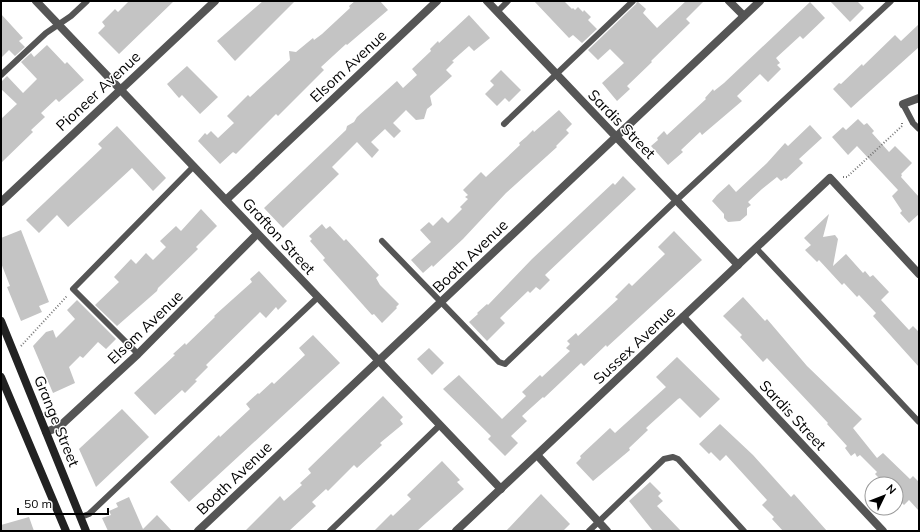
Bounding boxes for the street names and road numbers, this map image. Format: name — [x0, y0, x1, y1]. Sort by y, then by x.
street label: Elsom Avenue — [306, 26, 390, 106]
street label: Pioneer Avenue — [52, 47, 144, 135]
street label: Sardis Street — [584, 85, 660, 163]
street label: Grafton Street — [239, 194, 319, 278]
street label: Booth Avenue — [428, 215, 512, 297]
street label: Elsom Avenue — [103, 286, 187, 368]
street label: Sussex Avenue — [589, 302, 679, 388]
street label: Grange Street — [30, 373, 84, 469]
street label: Sardis Street — [756, 376, 830, 454]
street label: Booth Avenue — [192, 437, 276, 519]

